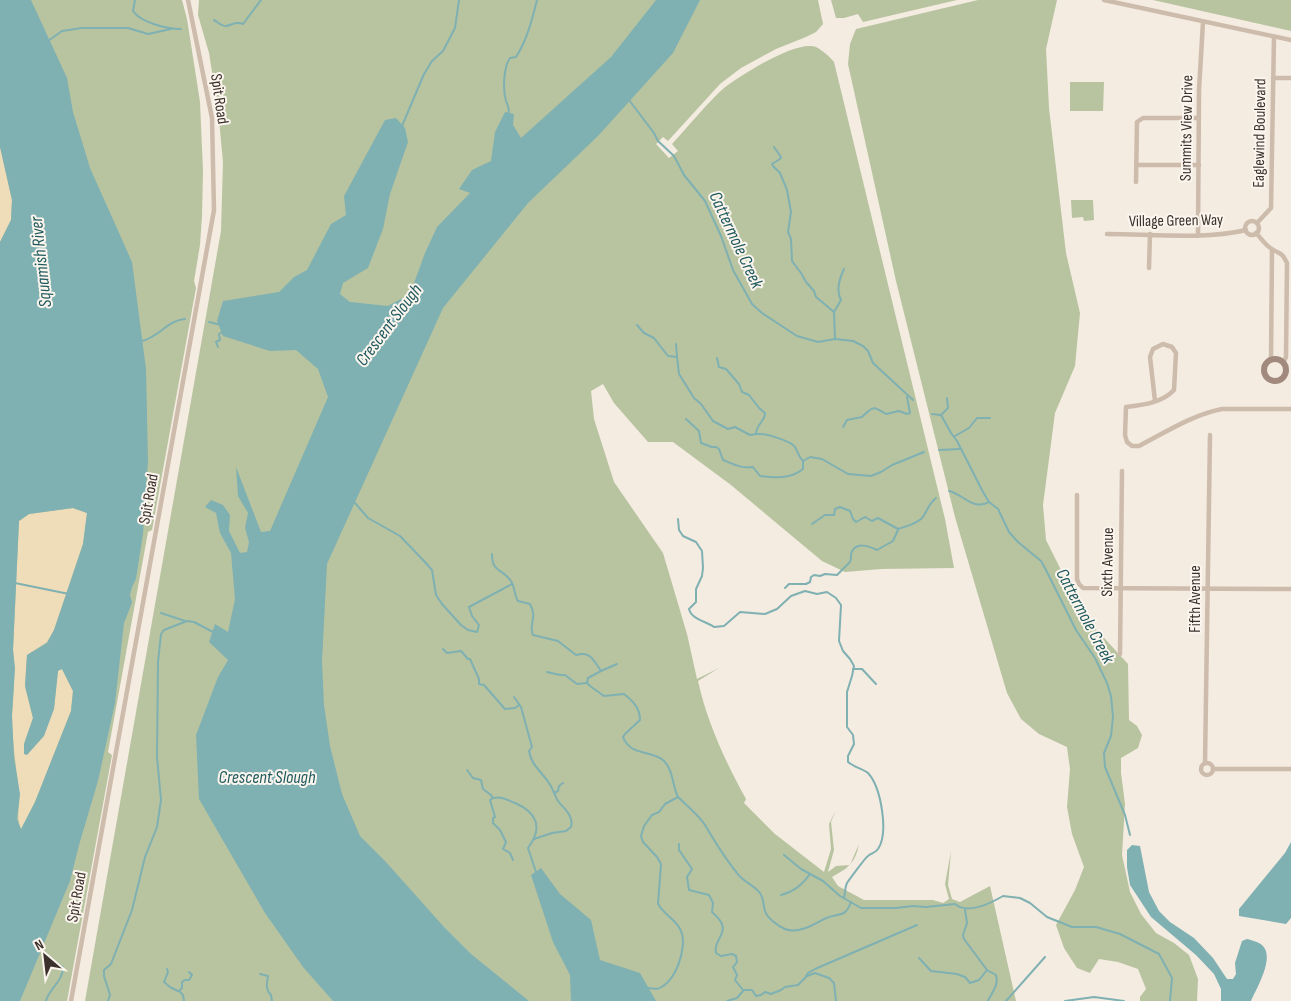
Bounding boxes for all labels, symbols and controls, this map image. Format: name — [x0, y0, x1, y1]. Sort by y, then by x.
street label: Spit Road — [206, 73, 232, 125]
street label: Summits View Drive — [1177, 75, 1197, 181]
street label: Eaglewind Boulevard — [1250, 78, 1270, 188]
water label: Cattermole Creek — [704, 188, 768, 293]
street label: Village Green Way — [1129, 211, 1223, 231]
water label: Squamish River — [26, 215, 56, 308]
water label: Crescent Slough — [351, 280, 427, 370]
street label: Spit Road — [135, 472, 163, 526]
street label: Sixth Avenue — [1098, 527, 1118, 597]
water label: Cattermole Creek — [1051, 565, 1119, 668]
street label: Fifth Avenue — [1186, 565, 1205, 633]
water label: Crescent Slough — [219, 767, 316, 788]
street label: Spit Road — [63, 870, 91, 924]
north arrow — [20, 931, 70, 981]
text: N — [32, 936, 46, 954]

